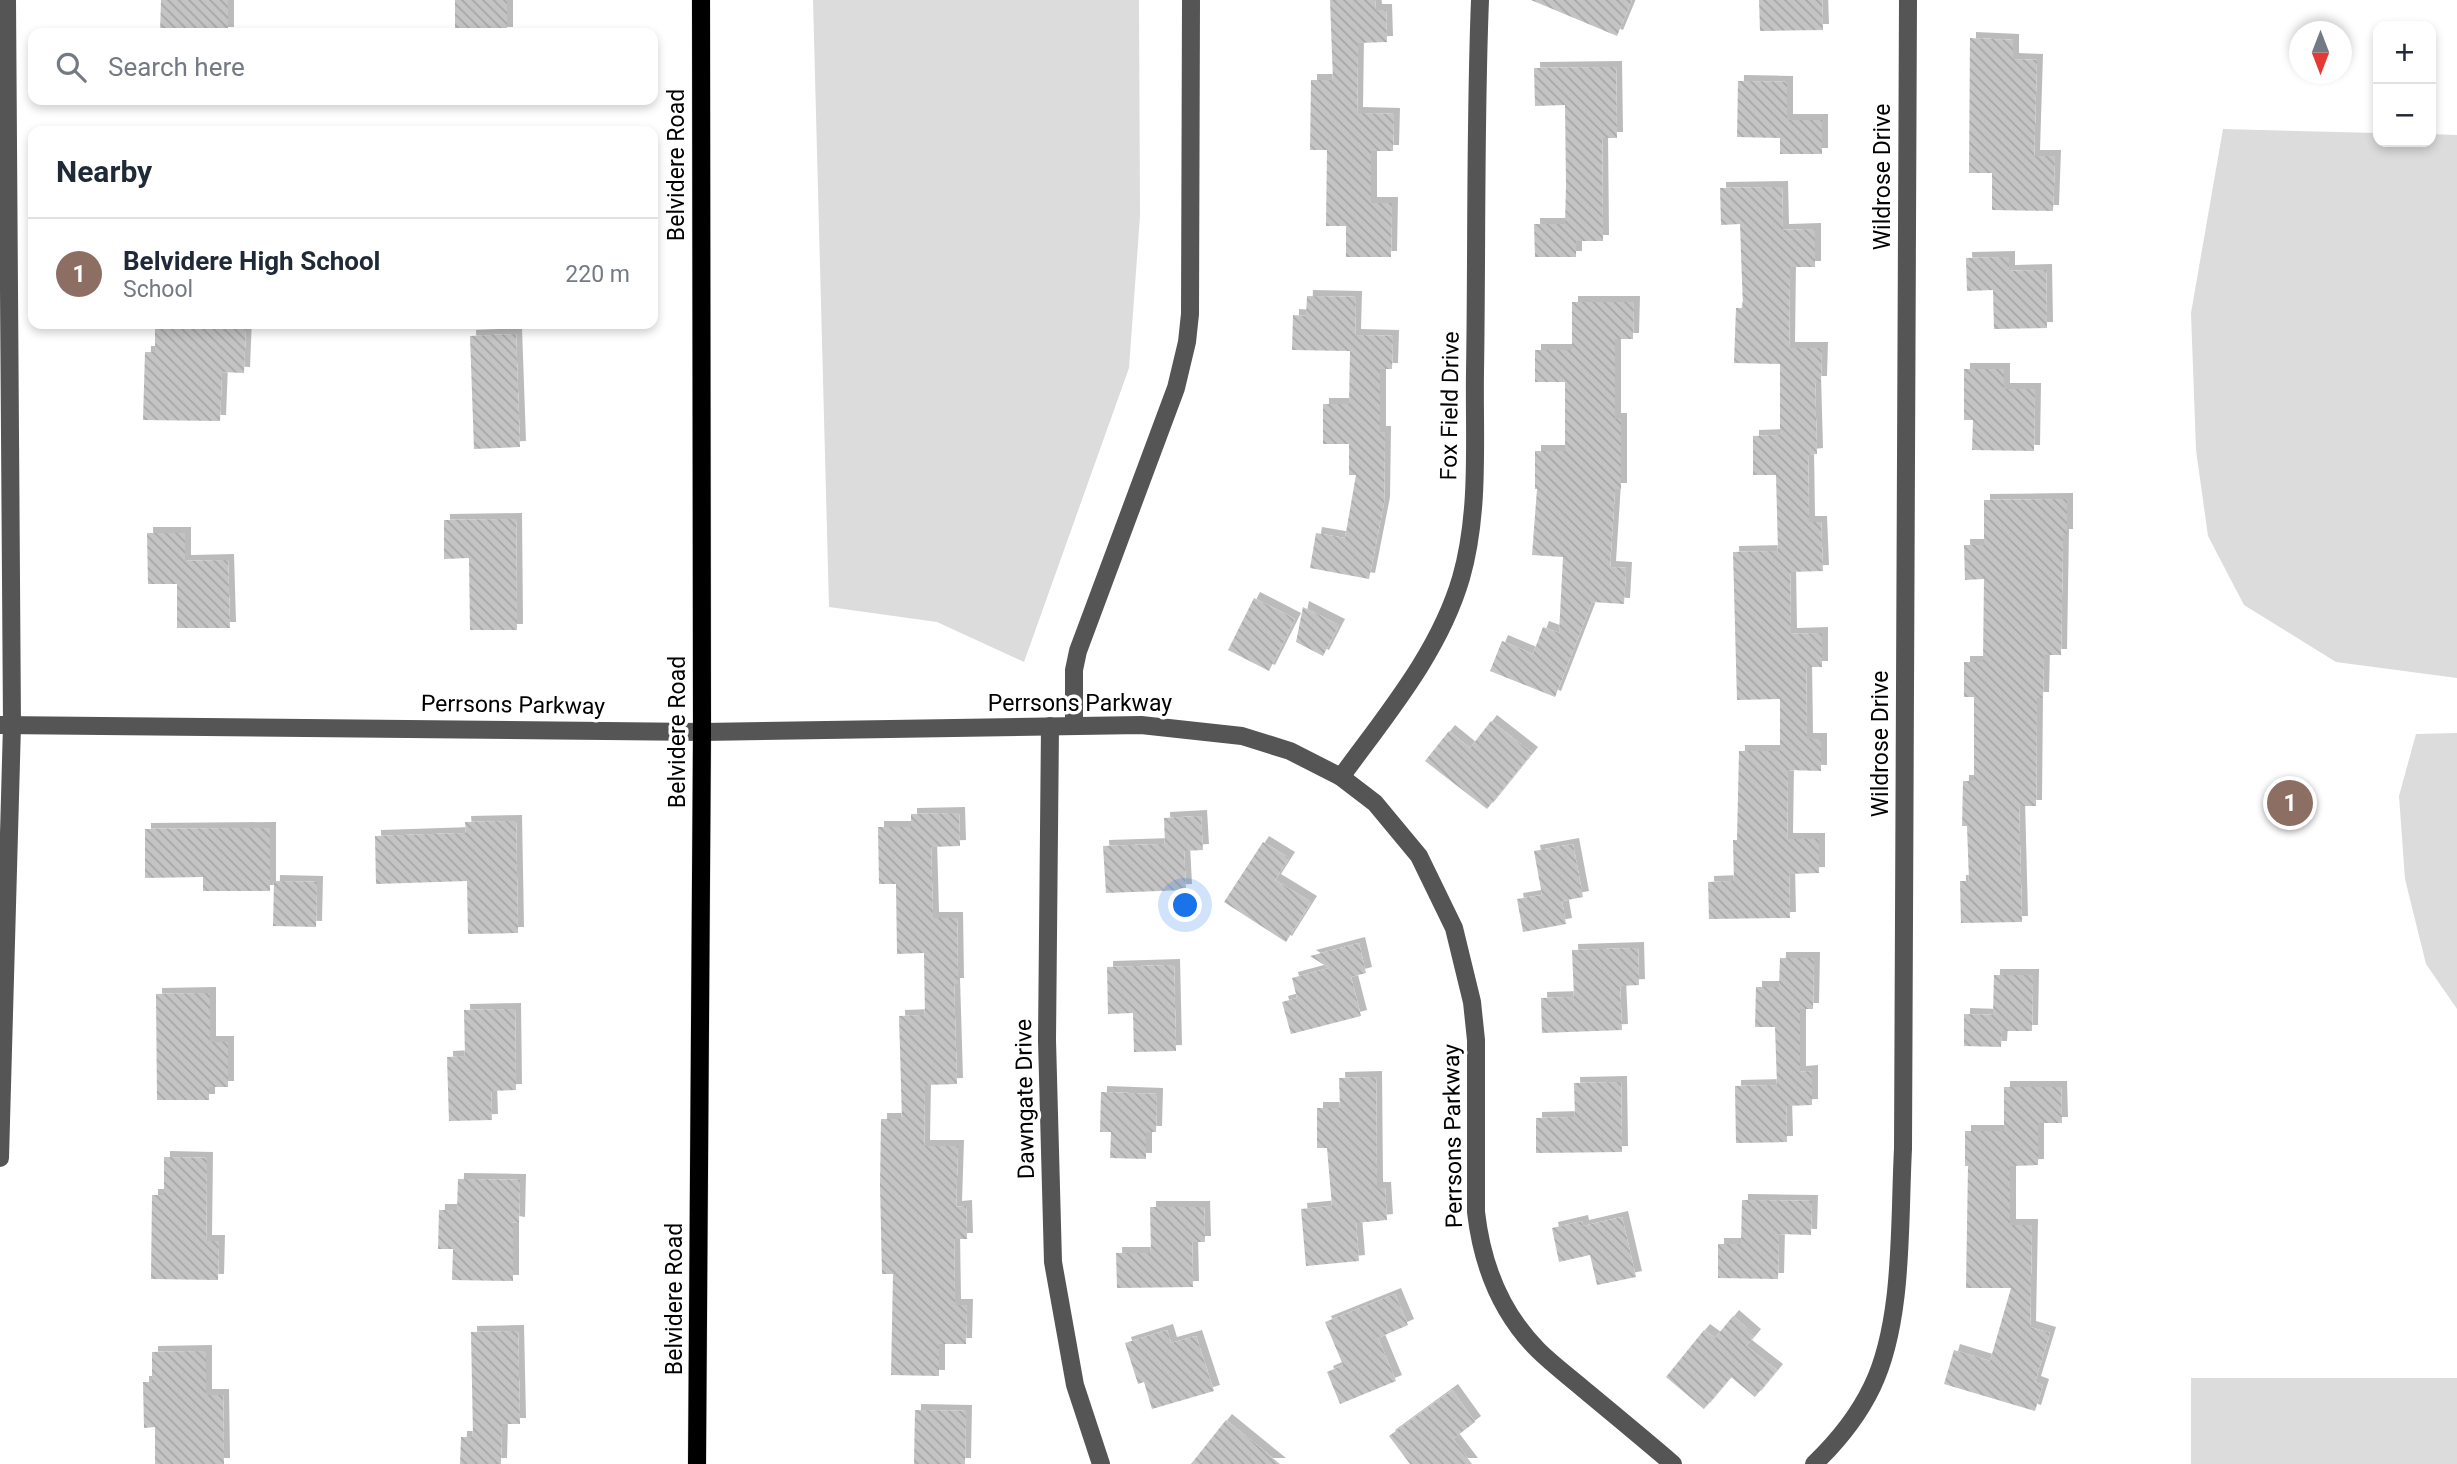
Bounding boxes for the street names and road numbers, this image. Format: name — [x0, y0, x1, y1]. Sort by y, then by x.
street label: Belvidere Road — [663, 89, 690, 241]
street label: Wildrose Drive — [1869, 104, 1896, 250]
street label: Fox Field Drive — [1435, 331, 1465, 481]
street label: Belvidere Road — [664, 656, 691, 808]
street label: Wildrose Drive — [1867, 671, 1894, 817]
street label: Perrsons Parkway — [421, 690, 605, 720]
street label: Perrsons Parkway — [988, 690, 1172, 717]
street label: Dawngate Drive — [1010, 1019, 1040, 1179]
street label: Perrsons Parkway — [1438, 1044, 1468, 1228]
street label: Belvidere Road — [661, 1223, 688, 1375]

